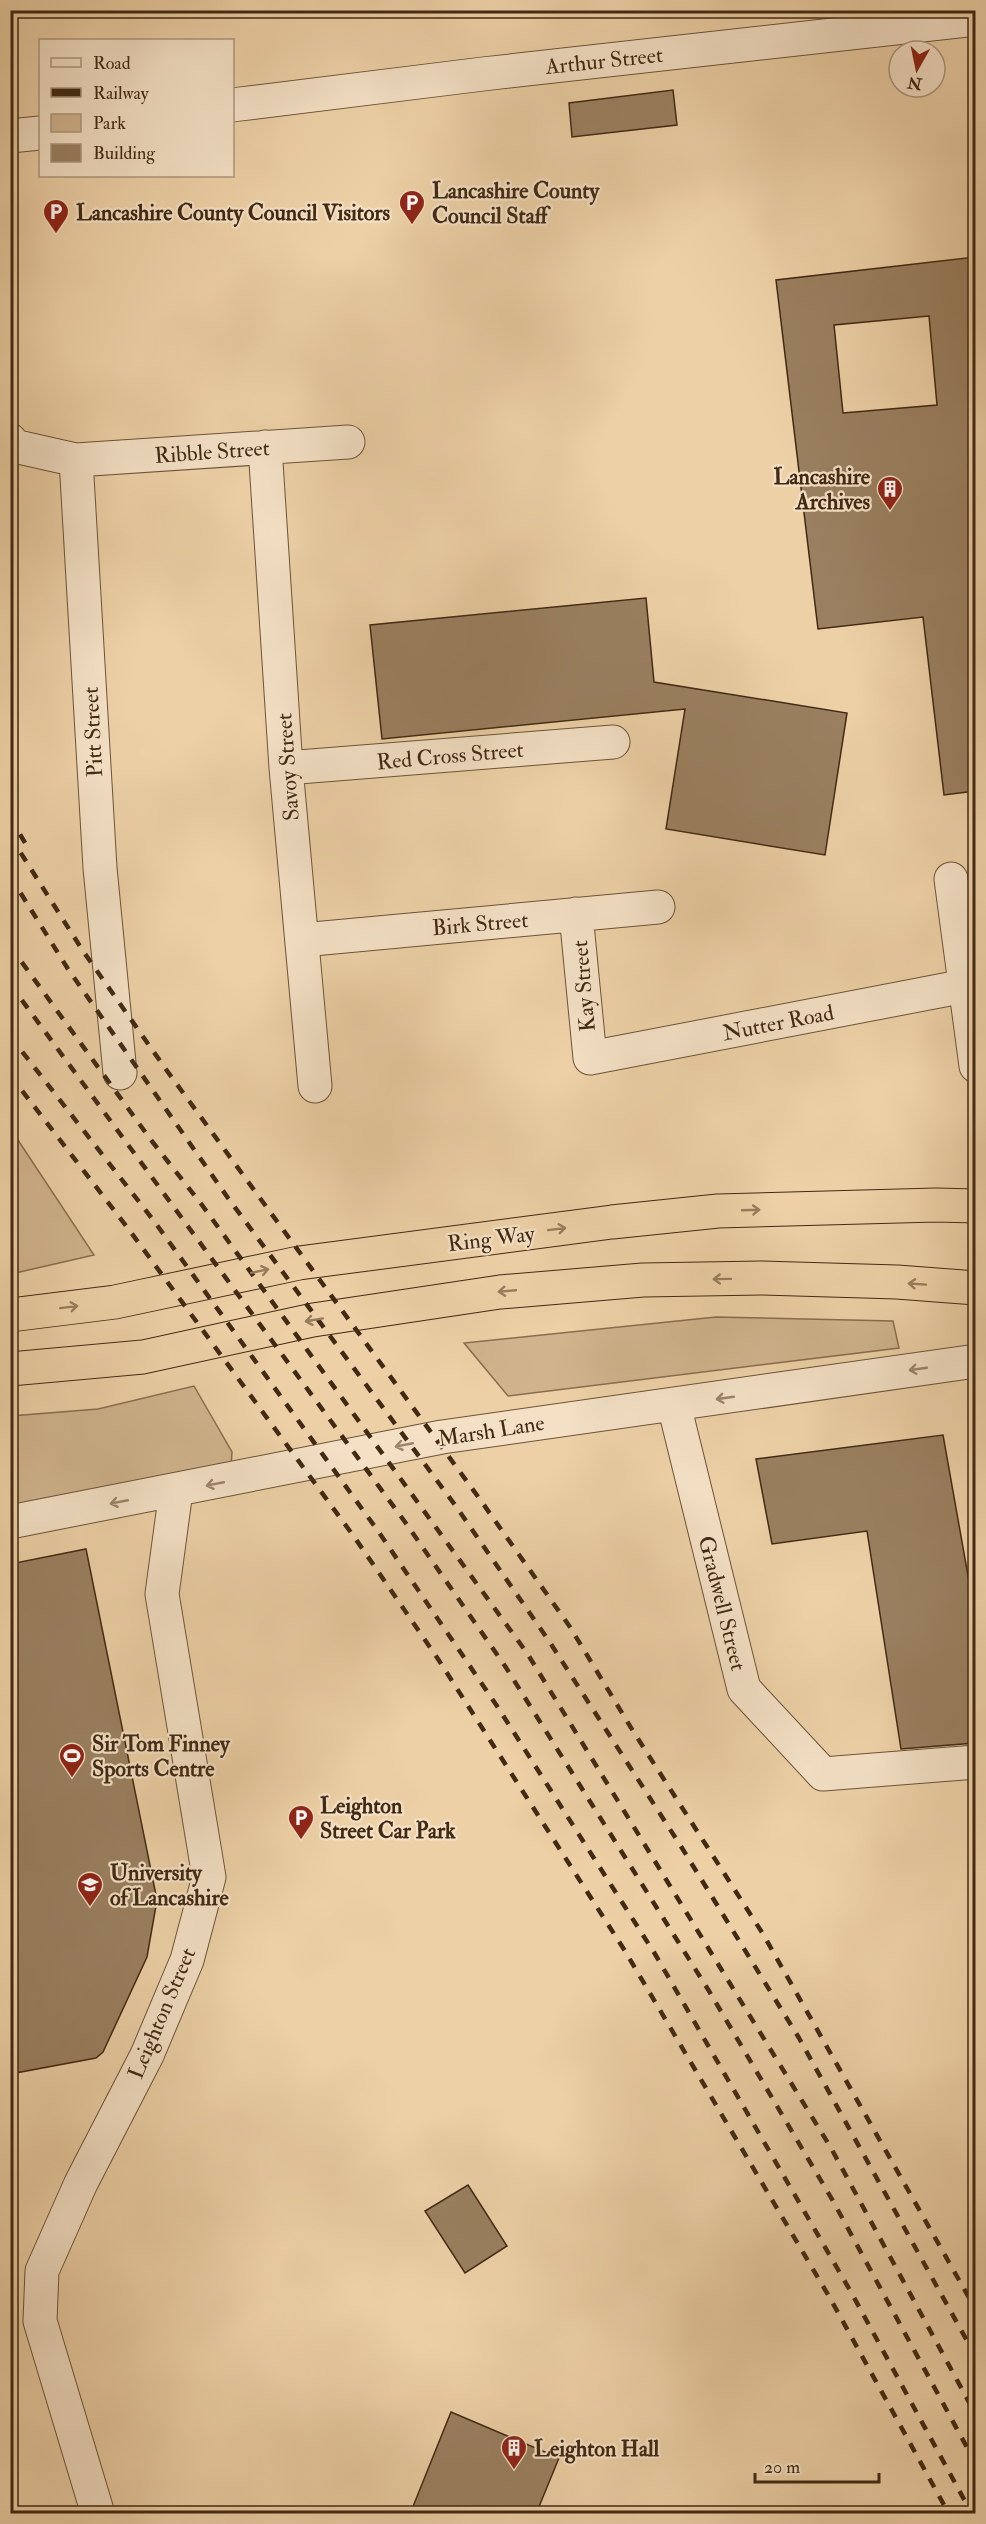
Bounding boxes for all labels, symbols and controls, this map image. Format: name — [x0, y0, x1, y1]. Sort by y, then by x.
legend — [39, 39, 234, 177]
north arrow — [887, 39, 947, 99]
street label: Arthur Street — [543, 41, 664, 81]
text: Road — [93, 52, 131, 75]
text: N — [906, 72, 924, 94]
text: Railway — [93, 82, 150, 105]
text: Park — [93, 112, 126, 135]
text: Building — [93, 142, 156, 165]
place label: Lancashire County Council Staff — [432, 177, 600, 230]
parking icon: Lancashire County Council Staff — [397, 188, 427, 226]
parking icon: Lancashire County Council Visitors — [41, 197, 71, 235]
place label: Lancashire County Council Visitors — [76, 199, 391, 228]
street label: Ribble Street — [154, 434, 271, 470]
place label: Lancashire Archives — [774, 463, 871, 516]
building icon: Lancashire Archives — [875, 474, 905, 512]
street label: Pitt Street — [77, 686, 109, 778]
street label: Savoy Street — [270, 712, 306, 822]
street label: Red Cross Street — [375, 736, 525, 776]
street label: Birk Street — [431, 906, 529, 942]
street label: Kay Street — [566, 939, 602, 1033]
street label: Nutter Road — [720, 998, 836, 1047]
one-way arrow — [740, 1204, 760, 1215]
street label: Ring Way — [446, 1220, 537, 1258]
one-way arrow — [547, 1224, 566, 1235]
one-way arrow — [250, 1265, 269, 1276]
one-way arrow — [713, 1273, 733, 1285]
one-way arrow — [908, 1278, 928, 1289]
one-way arrow — [497, 1286, 517, 1297]
one-way arrow — [58, 1302, 78, 1313]
one-way arrow — [305, 1315, 324, 1326]
one-way arrow — [908, 1364, 928, 1375]
one-way arrow — [715, 1392, 735, 1403]
street label: Marsh Lane — [436, 1409, 546, 1453]
one-way arrow — [394, 1440, 414, 1451]
one-way arrow — [206, 1479, 225, 1490]
one-way arrow — [109, 1497, 129, 1508]
street label: Gradwell Street — [692, 1533, 752, 1674]
place label: Sir Tom Finney Sports Centre — [92, 1730, 231, 1784]
sports icon: Sir Tom Finney Sports Centre — [57, 1741, 87, 1779]
place label: Leighton Street Car Park — [320, 1792, 456, 1845]
parking icon: Leighton Street Car Park — [286, 1803, 316, 1841]
place label: University of Lancashire — [110, 1859, 230, 1912]
school or university icon: University of Lancashire — [75, 1870, 105, 1908]
street label: Leighton Street — [122, 1944, 202, 2083]
building icon: Leighton Hall — [499, 2433, 529, 2471]
place label: Leighton Hall — [534, 2435, 660, 2464]
scale bar — [755, 2446, 880, 2484]
text: 20 m — [764, 2456, 800, 2479]

